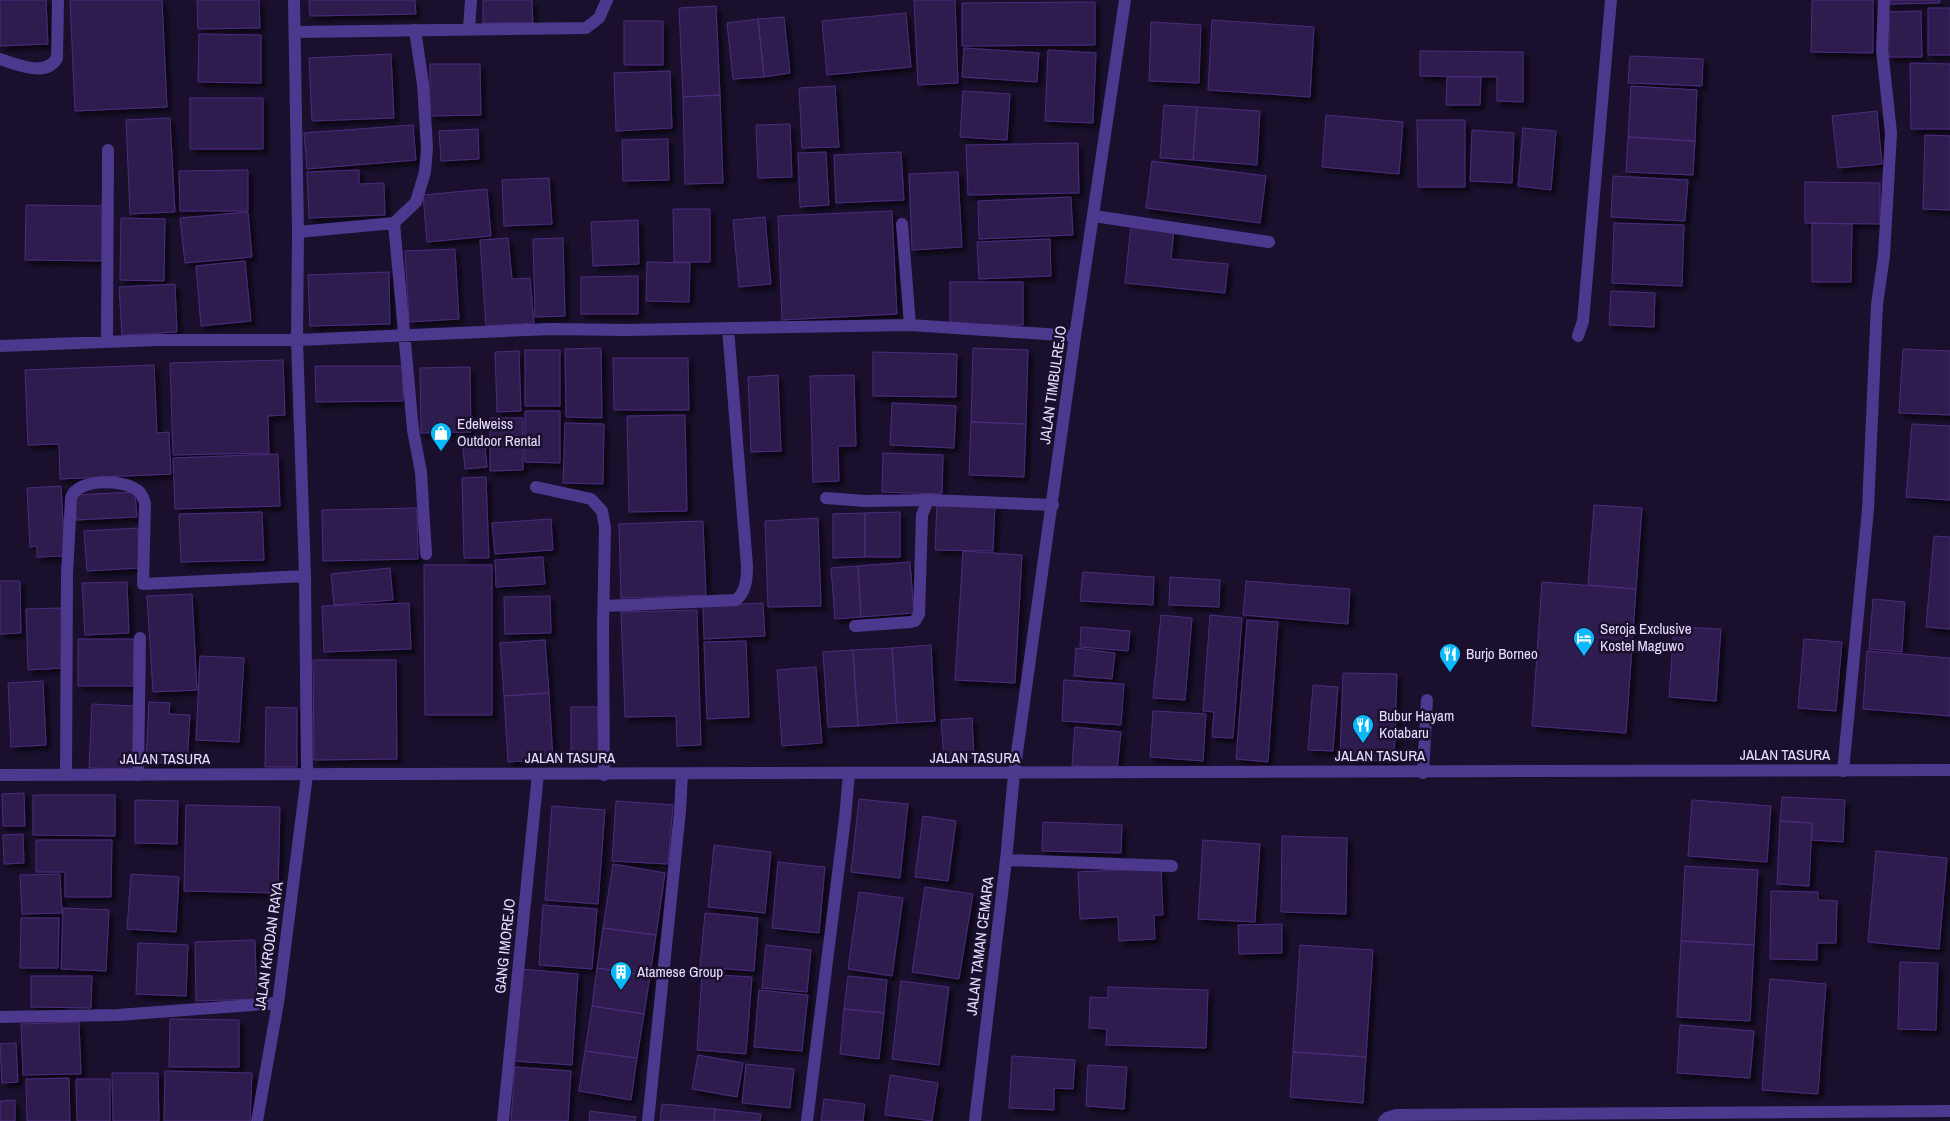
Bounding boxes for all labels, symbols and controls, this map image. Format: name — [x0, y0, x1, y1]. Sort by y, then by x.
street label: JALAN TIMBULREJO — [1034, 324, 1071, 446]
place label: Edelweiss Outdoor Rental — [457, 413, 540, 451]
shop icon: Edelweiss Outdoor Rental — [429, 421, 453, 452]
place label: Seroja Exclusive Kostel Maguwo — [1600, 618, 1692, 656]
hotel icon: Seroja Exclusive Kostel Maguwo — [1572, 626, 1596, 657]
restaurant icon: Burjo Borneo — [1438, 642, 1462, 673]
place label: Burjo Borneo — [1466, 643, 1538, 664]
place label: Bubur Hayam Kotabaru — [1379, 705, 1454, 743]
restaurant icon: Bubur Hayam Kotabaru — [1351, 713, 1375, 744]
street label: JALAN TASURA — [1740, 744, 1831, 765]
street label: JALAN TASURA — [1335, 745, 1426, 766]
street label: JALAN TASURA — [525, 747, 616, 768]
street label: JALAN TASURA — [930, 747, 1021, 768]
street label: JALAN TASURA — [120, 748, 211, 769]
street label: JALAN TAMAN CEMARA — [961, 875, 999, 1017]
street label: JALAN KRODAN RAYA — [249, 880, 288, 1011]
street label: GANG IMOREJO — [489, 897, 520, 995]
building icon: Atamese Group — [609, 960, 633, 991]
place label: Atamese Group — [636, 961, 723, 982]

